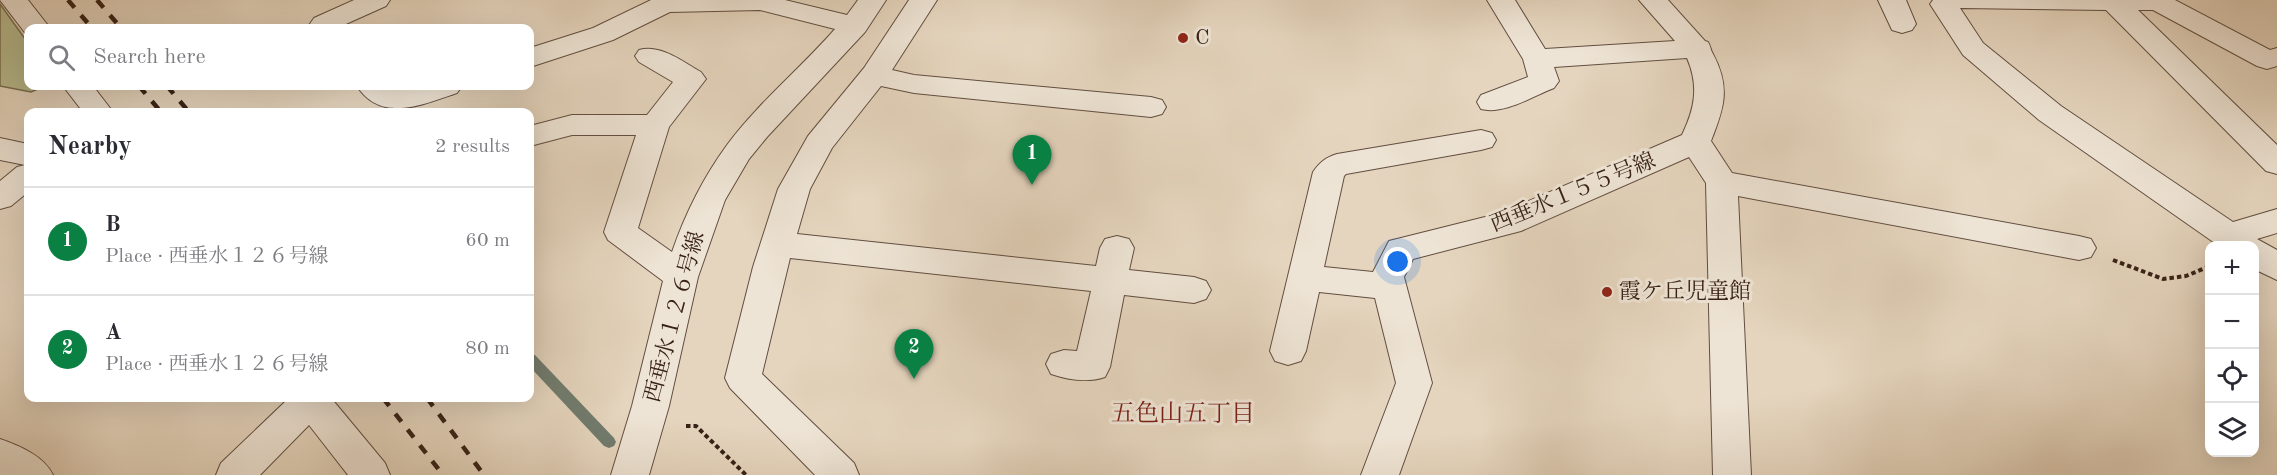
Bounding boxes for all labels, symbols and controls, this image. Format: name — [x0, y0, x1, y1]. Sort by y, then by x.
search box — [24, 24, 534, 90]
place label: C — [1195, 27, 1210, 49]
marker: C — [1176, 31, 1190, 45]
icon: search — [45, 41, 78, 74]
text: Search here — [93, 46, 206, 68]
text: Nearby — [48, 134, 132, 160]
pin: 1 — [1012, 136, 1052, 185]
text: 2 results — [435, 137, 510, 157]
street label: 西垂水１５５号線 — [1487, 148, 1659, 236]
text: B — [105, 214, 121, 236]
street label: 西垂水１２６号線 — [640, 229, 708, 405]
text: 1 — [62, 231, 73, 251]
text: 60 m — [465, 231, 510, 251]
map controls — [2205, 241, 2259, 457]
button: + — [2205, 241, 2259, 295]
text: Place · 西垂水１２６号線 — [105, 247, 329, 267]
your location — [1383, 247, 1412, 276]
place label: 霞ケ丘児童館 — [1619, 279, 1751, 303]
marker: 霞ケ丘児童館 — [1600, 285, 1614, 299]
button: − — [2205, 295, 2259, 349]
text: A — [105, 322, 122, 344]
pin: 2 — [894, 330, 934, 379]
text: 2 — [62, 339, 73, 359]
text: 80 m — [465, 339, 510, 359]
button: locate — [2205, 349, 2259, 403]
text: Place · 西垂水１２６号線 — [105, 355, 329, 375]
district label: 五色山五丁目 — [1111, 400, 1255, 427]
button: layers — [2205, 403, 2259, 457]

